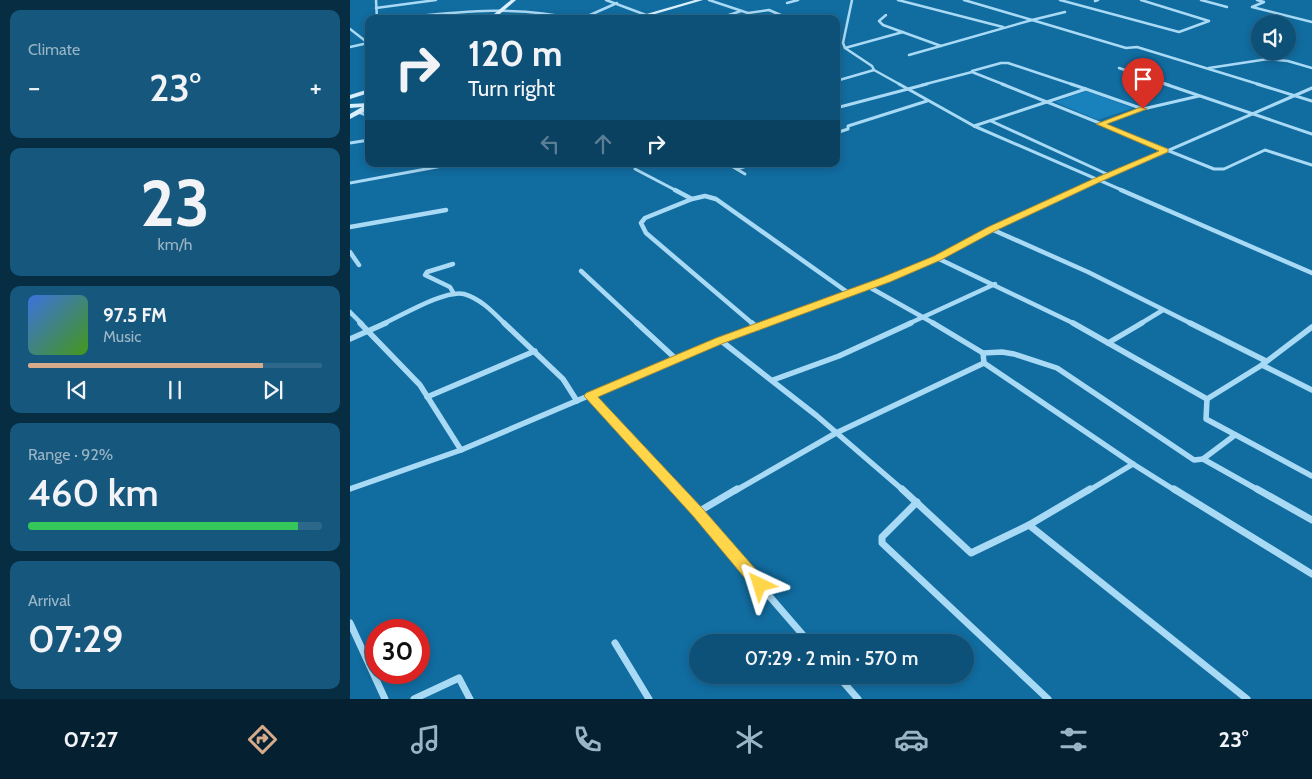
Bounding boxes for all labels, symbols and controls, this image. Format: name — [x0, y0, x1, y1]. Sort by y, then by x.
map controls — [1251, 15, 1296, 60]
button: sound — [1251, 15, 1296, 60]
text: 120 m — [468, 32, 562, 75]
icon: right — [385, 35, 450, 100]
text: Climate — [28, 40, 80, 59]
pin — [1122, 58, 1164, 109]
text: 23° — [149, 64, 201, 111]
icon: arrive — [1129, 65, 1157, 93]
text: − — [28, 70, 40, 104]
text: + — [310, 70, 322, 104]
text: Turn right — [468, 75, 555, 102]
icon: left — [536, 130, 564, 158]
icon: ahead — [589, 130, 617, 158]
icon: right — [642, 130, 670, 158]
text: 23 — [140, 163, 210, 242]
text: km/h — [157, 235, 193, 254]
text: 97.5 FM — [103, 304, 167, 327]
text: Music — [103, 327, 141, 346]
icon: previous — [63, 376, 91, 404]
icon: pause — [161, 376, 189, 404]
icon: next — [259, 376, 287, 404]
text: Range · 92% — [28, 445, 113, 464]
text: 460 km — [28, 469, 159, 516]
position arrow — [733, 558, 785, 610]
text: Arrival — [28, 591, 71, 610]
text: 07:29 — [28, 615, 124, 662]
speed limit sign: 30 — [365, 619, 430, 684]
text: 07:29 · 2 min · 570 m — [745, 647, 918, 670]
icon: directions — [245, 722, 280, 757]
icon: music — [408, 722, 443, 757]
icon: phone — [570, 722, 605, 757]
icon: climate — [732, 722, 767, 757]
icon: car — [894, 722, 929, 757]
icon: filters — [1056, 722, 1091, 757]
text: 07:27 — [64, 726, 118, 753]
text: 23° — [1219, 726, 1248, 753]

